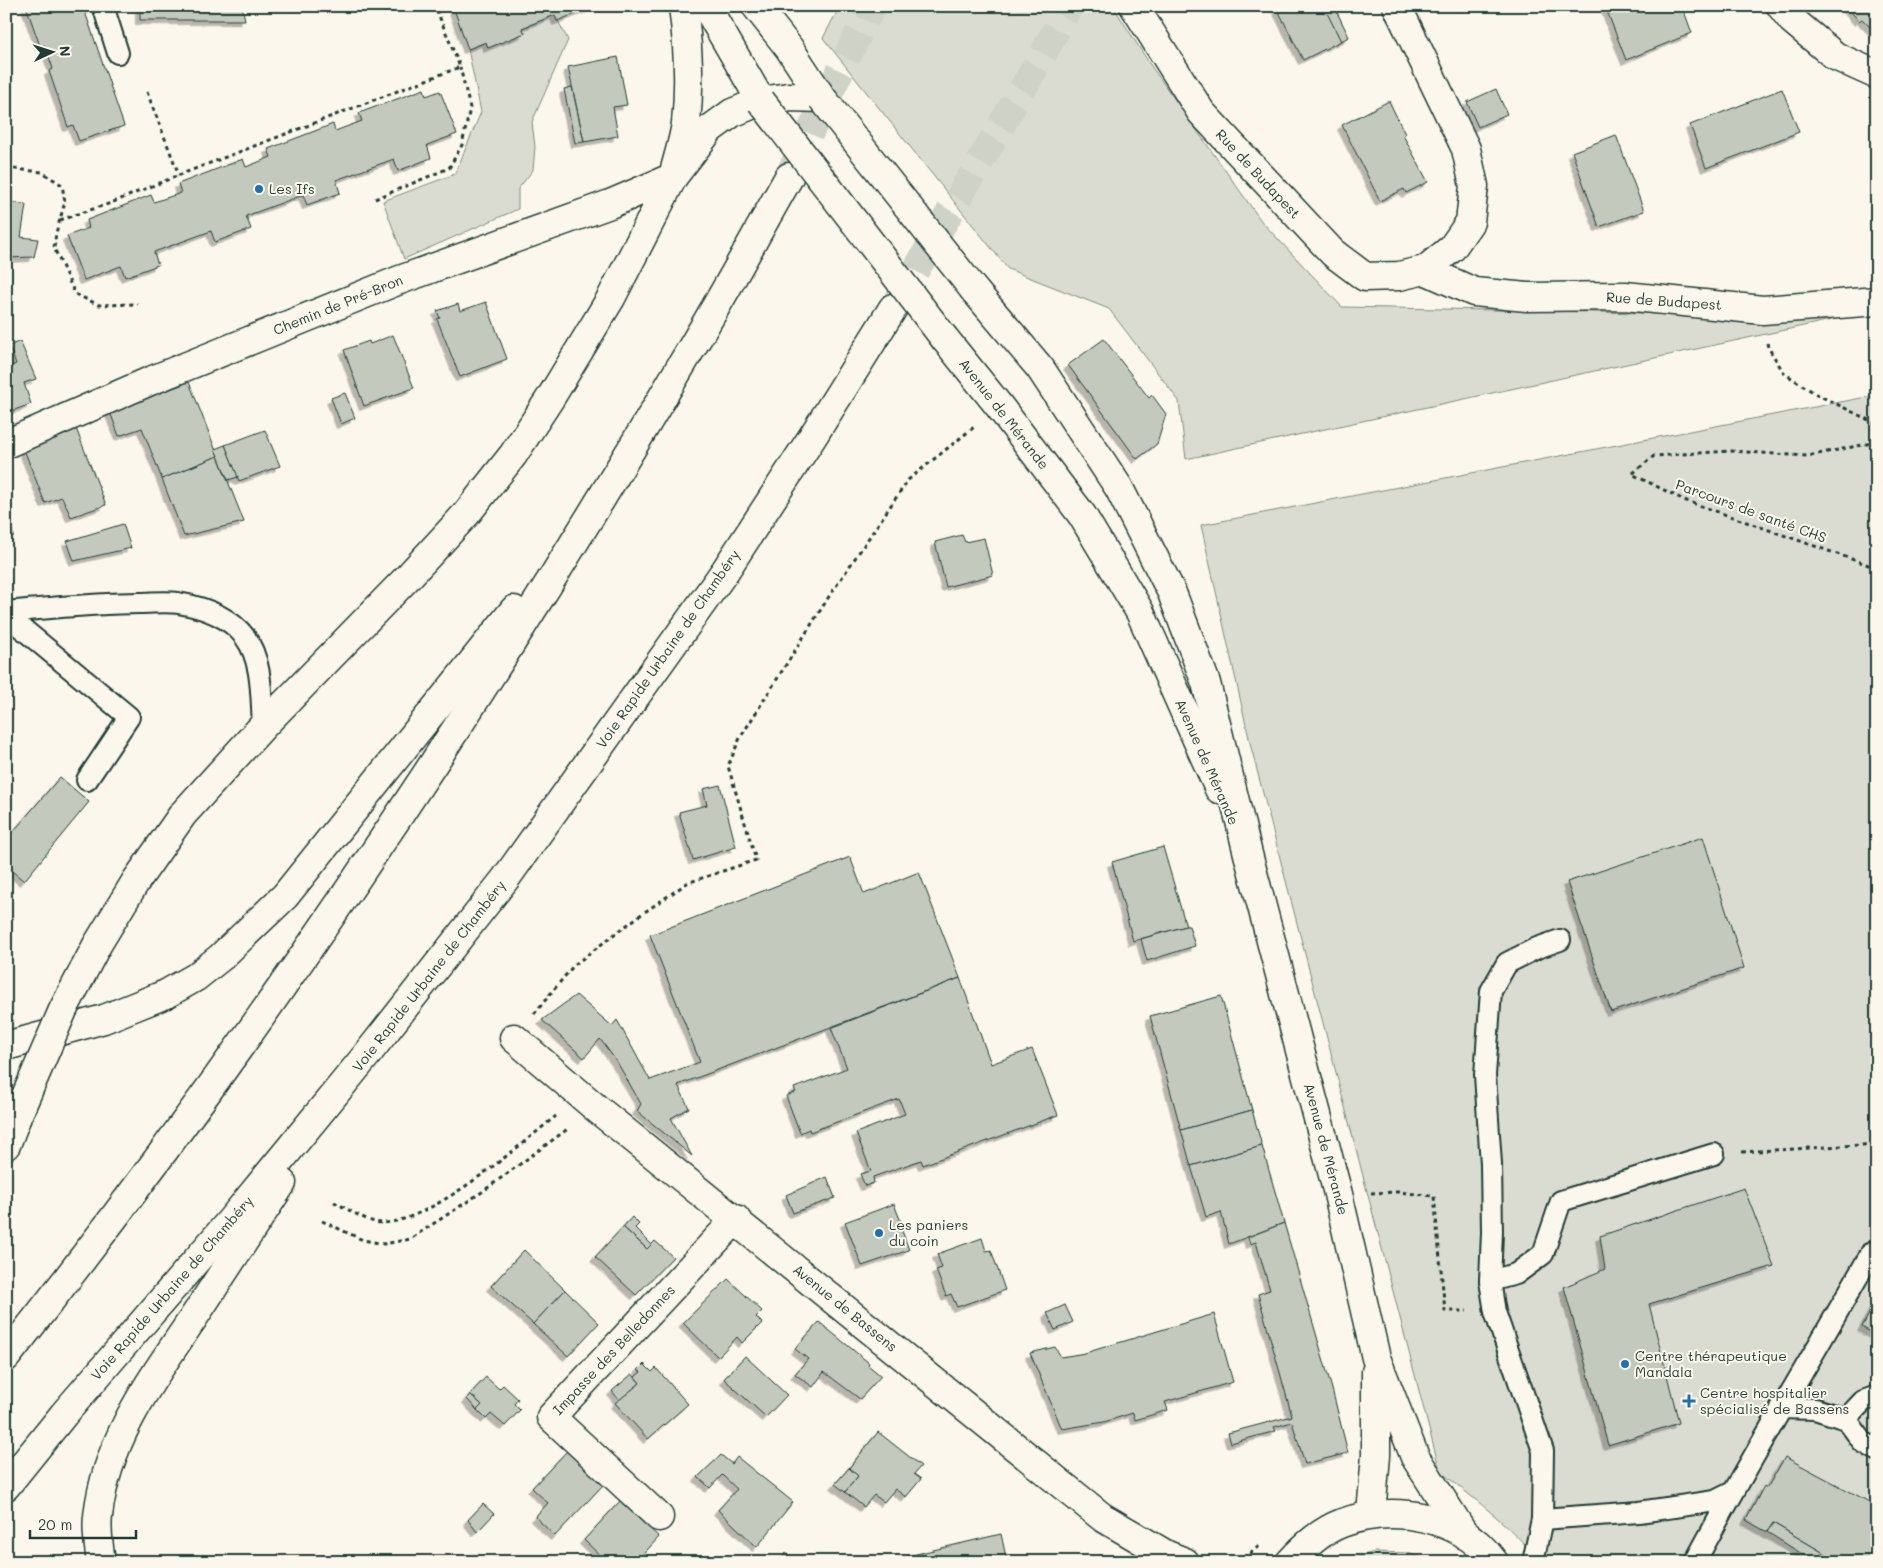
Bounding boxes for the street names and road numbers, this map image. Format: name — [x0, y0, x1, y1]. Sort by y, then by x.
street label: Rue de Budapest — [1212, 125, 1305, 223]
street label: Chemin de Pré-Bron — [270, 270, 405, 339]
street label: Rue de Budapest — [1605, 287, 1723, 314]
street label: Avenue de Mérande — [955, 354, 1054, 473]
street label: Parcours de santé CHS — [1673, 474, 1829, 547]
street label: Voie Rapide Urbaine de Chambéry — [591, 546, 744, 752]
street label: Avenue de Mérande — [1171, 696, 1244, 828]
street label: Voie Rapide Urbaine de Chambéry — [348, 876, 509, 1075]
street label: Avenue de Mérande — [1300, 1081, 1353, 1217]
street label: Voie Rapide Urbaine de Chambéry — [86, 1192, 257, 1384]
street label: Avenue de Bassens — [789, 1260, 901, 1356]
street label: Impasse des Belledonnes — [548, 1280, 679, 1419]

